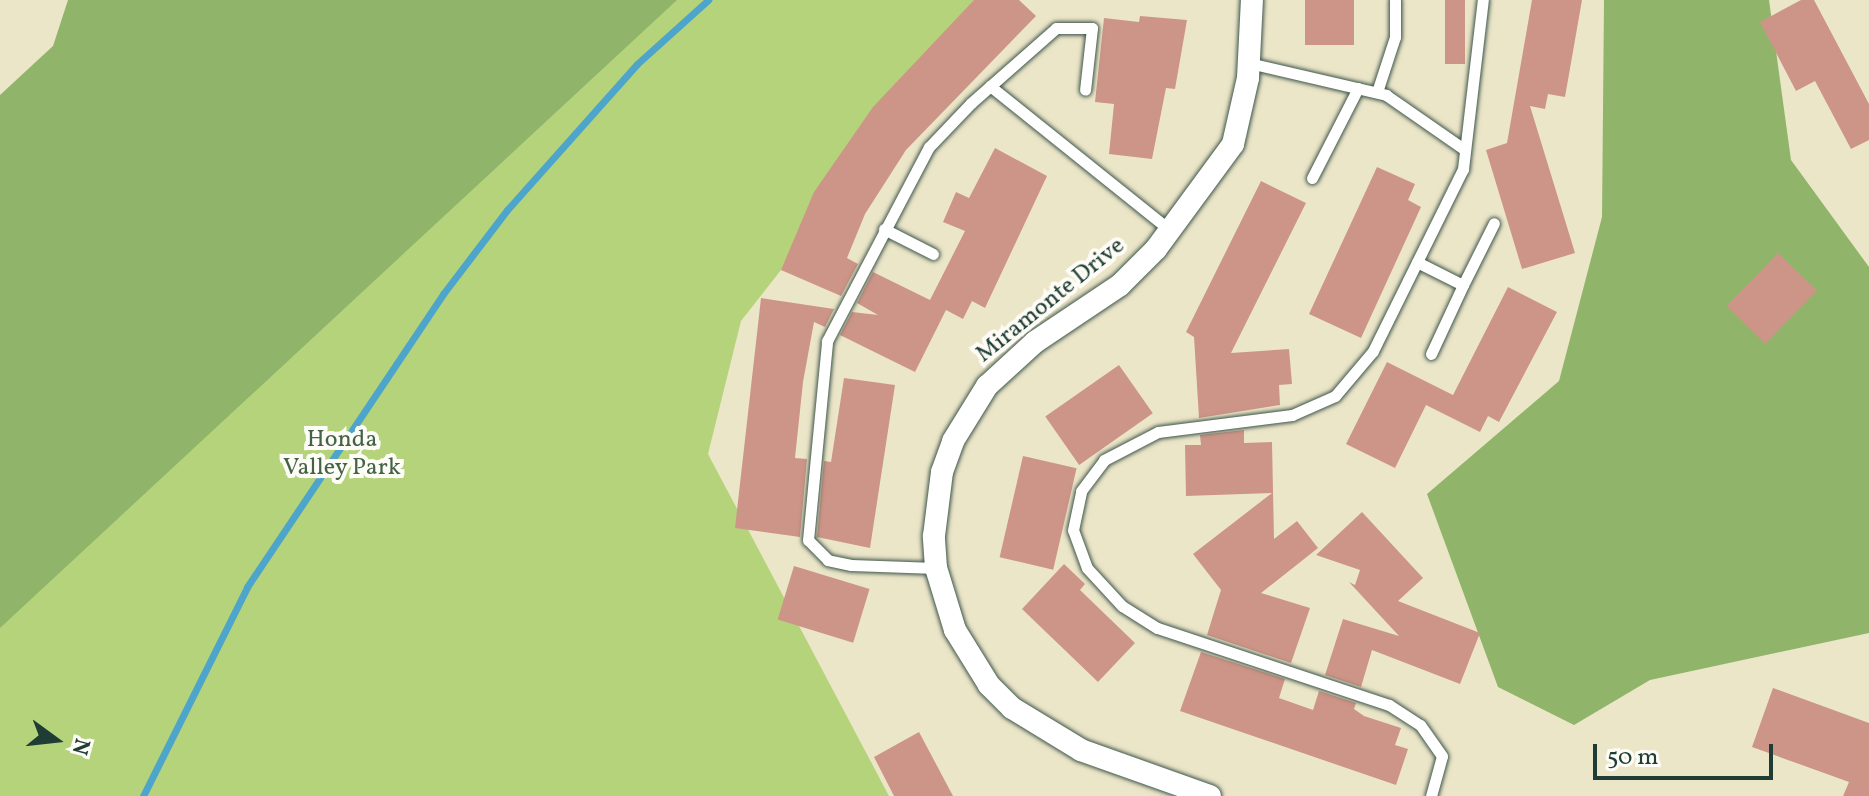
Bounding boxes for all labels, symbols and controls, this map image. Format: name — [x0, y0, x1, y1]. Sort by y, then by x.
street label: Miramonte Drive — [971, 232, 1131, 370]
park label: Honda Valley Park — [283, 427, 401, 483]
north arrow — [16, 700, 96, 780]
scale bar — [1597, 728, 1777, 778]
text: N — [63, 735, 97, 758]
text: 50 m — [1607, 741, 1659, 775]

